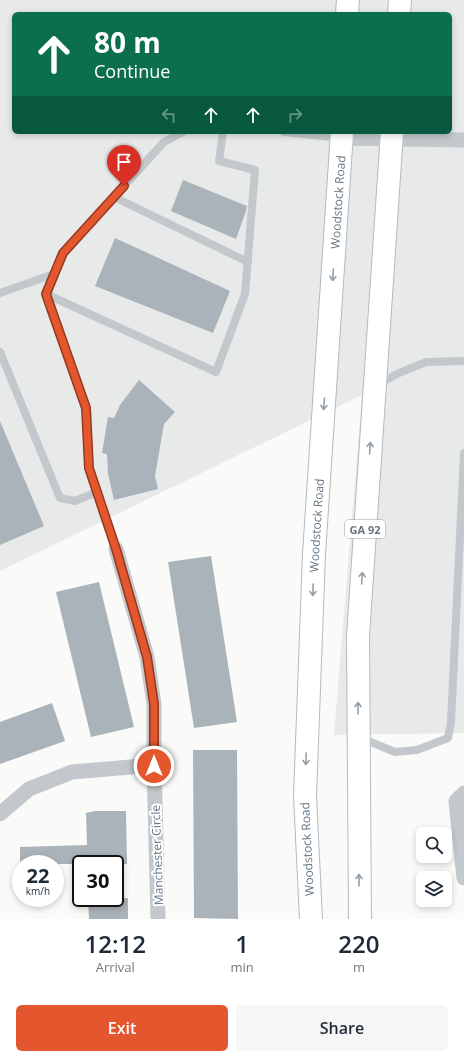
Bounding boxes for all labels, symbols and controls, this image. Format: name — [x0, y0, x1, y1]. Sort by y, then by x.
text: 80 m — [94, 23, 161, 61]
icon: ahead — [28, 28, 80, 80]
text: Continue — [94, 59, 170, 83]
icon: left — [158, 104, 180, 126]
icon: ahead — [200, 104, 222, 126]
icon: ahead — [242, 104, 264, 126]
icon: right — [284, 104, 306, 126]
pin — [107, 145, 141, 186]
icon: arrive — [113, 151, 135, 173]
street label: Woodstock Road — [326, 155, 349, 250]
one-way arrow — [329, 268, 336, 281]
one-way arrow — [321, 397, 328, 410]
one-way arrow — [367, 442, 374, 455]
street label: Woodstock Road — [305, 478, 327, 573]
road number: GA 92 — [345, 520, 385, 538]
one-way arrow — [358, 572, 365, 585]
one-way arrow — [309, 583, 316, 596]
one-way arrow — [354, 702, 362, 715]
position arrow — [133, 745, 175, 787]
one-way arrow — [303, 752, 310, 765]
street label: Woodstock Road — [296, 802, 318, 896]
street label: Manchester Circle — [147, 804, 167, 905]
map controls — [416, 827, 452, 907]
button: search — [416, 827, 452, 863]
speed limit sign: 30 — [72, 855, 124, 907]
text: 22 — [27, 862, 49, 889]
button: layers — [416, 871, 452, 907]
one-way arrow — [355, 874, 363, 887]
text: km/h — [26, 884, 50, 898]
text: 12:12 — [85, 927, 146, 960]
text: 1 — [235, 927, 249, 960]
text: 220 — [338, 927, 379, 960]
text: Arrival — [96, 958, 135, 976]
text: min — [231, 958, 254, 976]
text: m — [353, 958, 365, 976]
button: Exit — [16, 1005, 228, 1051]
button: Share — [236, 1005, 448, 1051]

